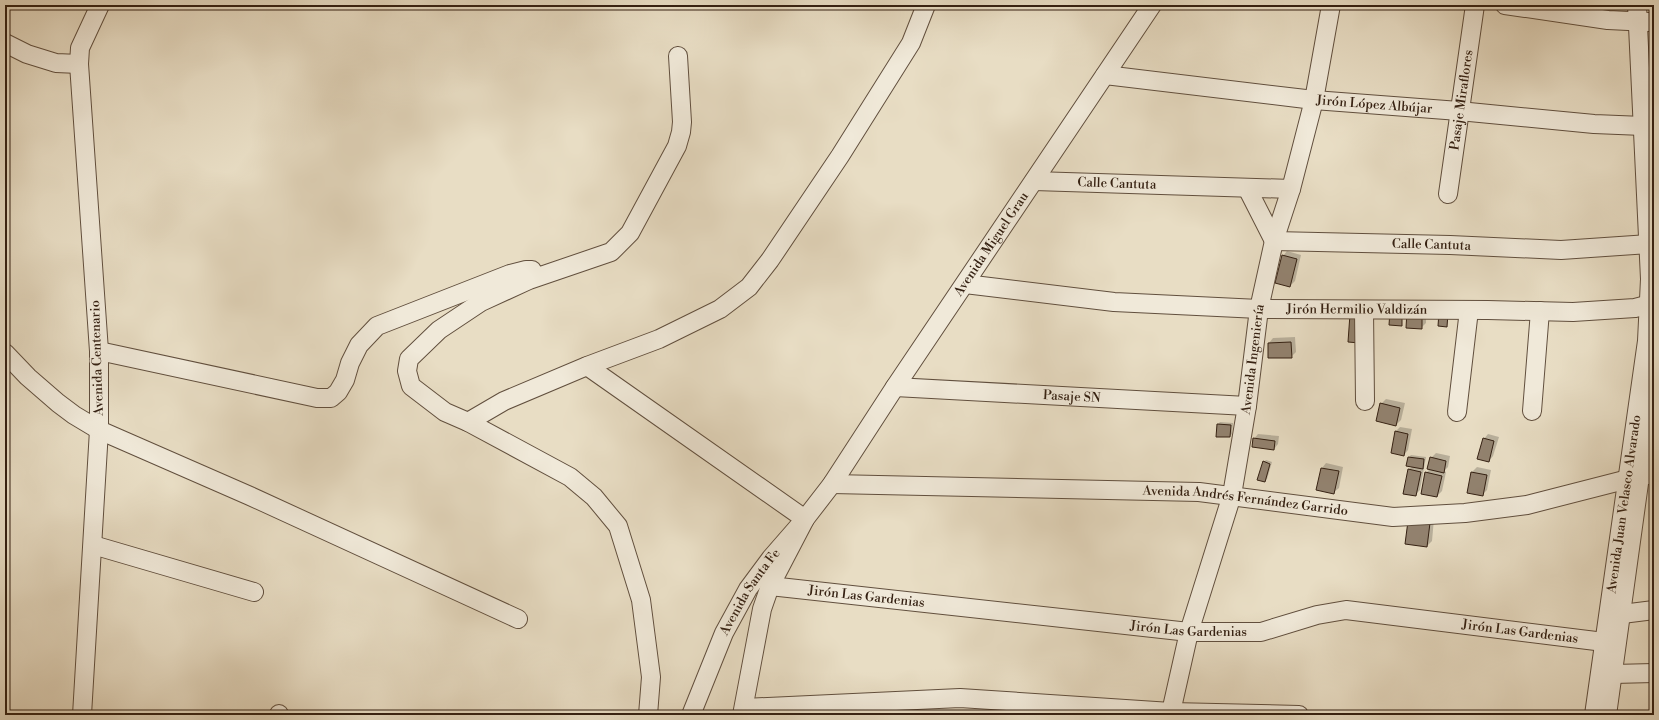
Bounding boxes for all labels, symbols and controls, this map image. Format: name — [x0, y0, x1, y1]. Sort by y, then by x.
street label: Pasaje Miraflores — [1446, 48, 1477, 151]
street label: Jirón López Albújar — [1315, 92, 1433, 117]
street label: Calle Cantuta — [1077, 174, 1157, 193]
street label: Avenida Miguel Grau — [950, 188, 1032, 300]
street label: Calle Cantuta — [1392, 236, 1472, 254]
street label: Avenida Centenario — [87, 300, 107, 417]
street label: Jirón Hermilio Valdizán — [1285, 301, 1428, 318]
street label: Avenida Ingeniería — [1238, 302, 1268, 417]
street label: Pasaje SN — [1043, 387, 1101, 406]
street label: Avenida Juan Velasco Alvarado — [1603, 414, 1644, 595]
street label: Avenida Andrés Fernández Garrido — [1142, 483, 1349, 519]
street label: Avenida Santa Fe — [716, 545, 784, 639]
street label: Jirón Las Gardenias — [806, 582, 926, 611]
street label: Jirón Las Gardenias — [1460, 616, 1580, 647]
street label: Jirón Las Gardenias — [1128, 617, 1247, 640]

